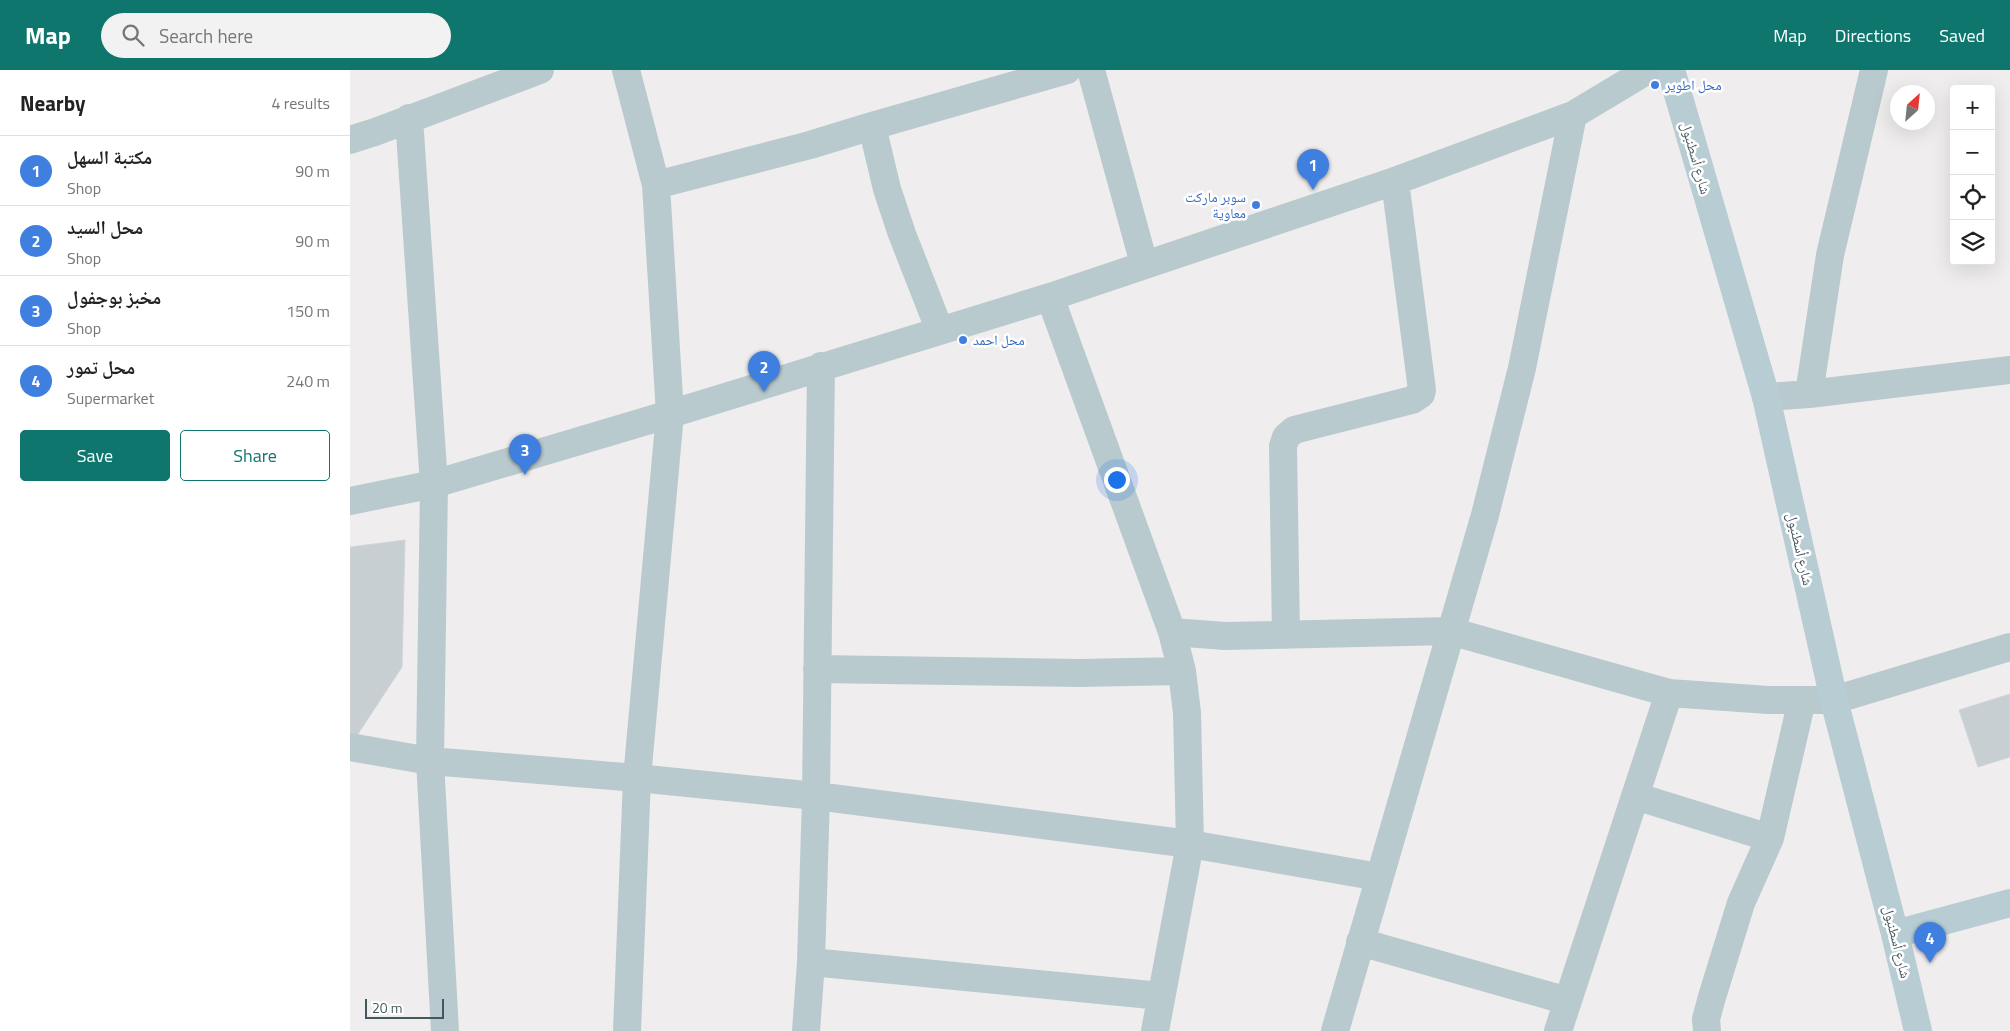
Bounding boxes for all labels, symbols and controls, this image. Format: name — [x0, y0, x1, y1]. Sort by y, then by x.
search box — [101, 13, 451, 58]
text: Map — [25, 17, 71, 53]
icon: search — [119, 21, 147, 49]
text: Search here — [159, 21, 253, 50]
text: Map — [1773, 22, 1807, 49]
text: Directions — [1835, 22, 1911, 49]
text: Saved — [1939, 22, 1985, 49]
place label: محل اطوير — [1664, 74, 1722, 95]
marker: محل اطوير — [1649, 79, 1661, 91]
north arrow — [1890, 85, 1935, 130]
map controls — [1950, 85, 1995, 265]
button: + — [1950, 85, 1995, 130]
text: Nearby — [20, 87, 85, 119]
text: 4 results — [271, 91, 330, 115]
street label: شارع أسطنبول — [1676, 119, 1717, 196]
button: − — [1950, 130, 1995, 175]
text: مكتبة السهل — [67, 142, 152, 171]
pin: 1 — [1297, 149, 1329, 190]
text: 1 — [32, 159, 40, 183]
text: 90 m — [295, 159, 330, 183]
button: locate — [1950, 175, 1995, 220]
text: Shop — [67, 176, 101, 200]
place label: سوبر ماركت معاوية — [1185, 186, 1246, 223]
marker: سوبر ماركت معاوية — [1250, 199, 1262, 211]
text: محل السيد — [67, 212, 143, 241]
button: layers — [1950, 220, 1995, 265]
text: 2 — [32, 229, 40, 253]
text: 90 m — [295, 229, 330, 253]
text: Shop — [67, 246, 101, 270]
text: مخبز بوجفول — [67, 282, 161, 311]
text: 3 — [32, 299, 40, 323]
text: 150 m — [286, 299, 330, 323]
text: Shop — [67, 316, 101, 340]
place label: محل احمد — [973, 329, 1025, 350]
marker: محل احمد — [957, 334, 969, 346]
pin: 2 — [748, 351, 780, 392]
text: محل تمور — [67, 352, 135, 381]
text: 4 — [32, 369, 40, 393]
text: 240 m — [286, 369, 330, 393]
text: Supermarket — [67, 386, 154, 410]
button: Save — [20, 430, 170, 481]
button: Share — [180, 430, 330, 481]
pin: 3 — [509, 434, 541, 475]
your location — [1104, 467, 1130, 493]
street label: شارع أسطنبول — [1782, 510, 1819, 587]
street label: شارع أسطنبول — [1878, 903, 1917, 980]
pin: 4 — [1914, 922, 1946, 963]
scale bar — [365, 996, 444, 1019]
text: 20 m — [372, 997, 402, 1018]

